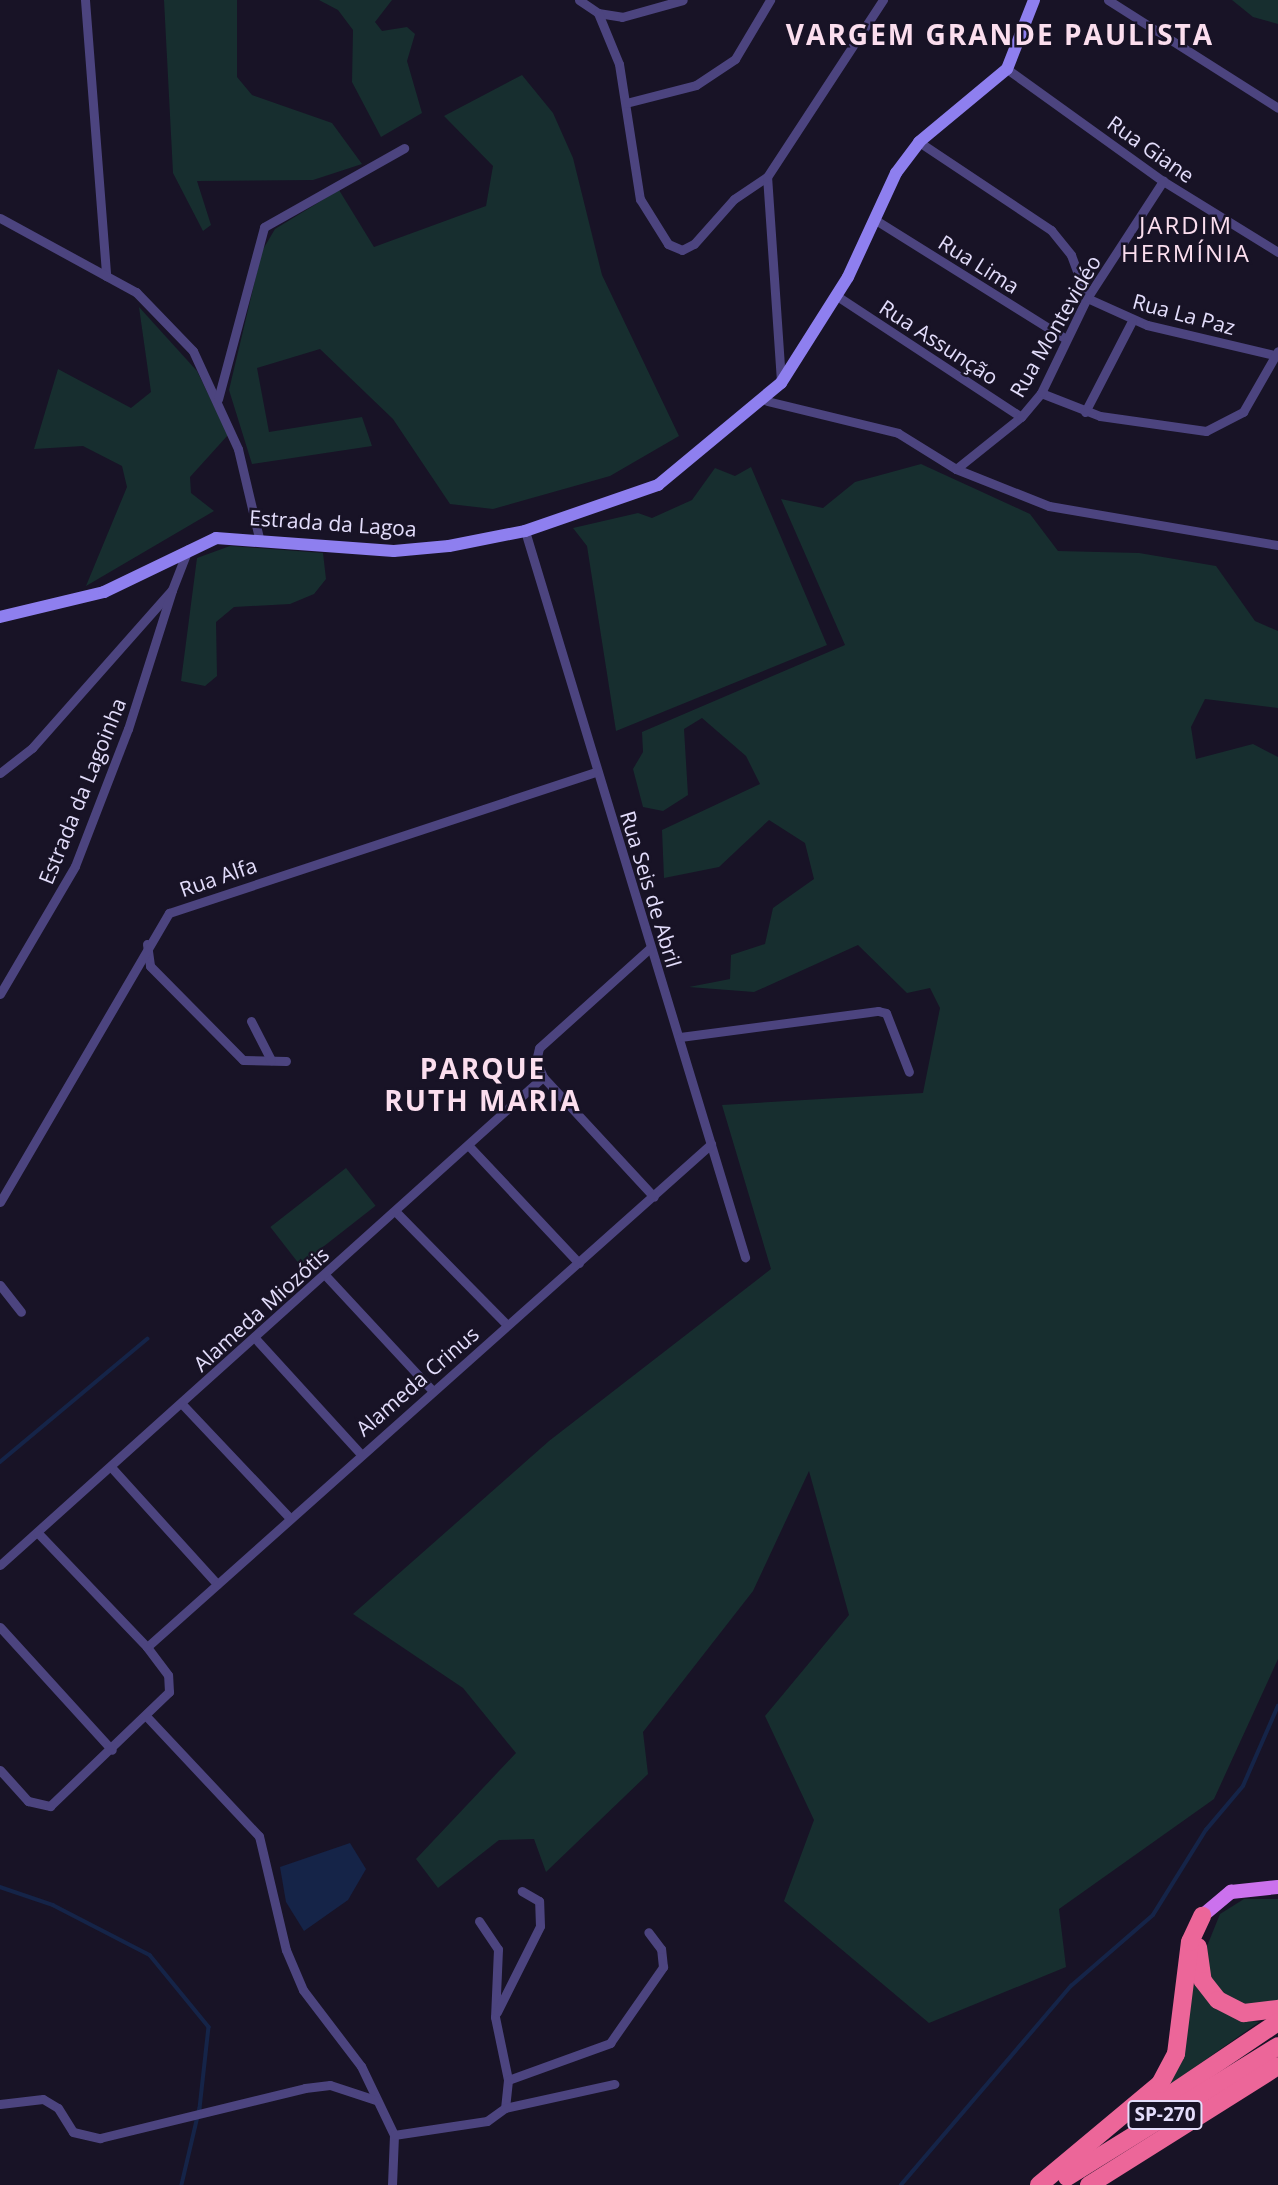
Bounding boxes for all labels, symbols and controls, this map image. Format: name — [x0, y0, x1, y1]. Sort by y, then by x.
district label: VARGEM GRANDE PAULISTA — [789, 17, 1211, 51]
street label: Rua Giane — [1103, 110, 1199, 188]
district label: JARDIM HERMÍNIA — [1122, 211, 1250, 267]
street label: Rua Lima — [934, 229, 1024, 299]
street label: Rua Montevidéo — [1004, 251, 1106, 401]
street label: Rua La Paz — [1130, 288, 1238, 340]
street label: Rua Assunção — [875, 294, 1003, 390]
street label: Estrada da Lagoa — [248, 505, 418, 541]
street label: Estrada da Lagoinha — [33, 694, 131, 888]
street label: Rua Seis de Abril — [615, 808, 687, 970]
street label: Rua Alfa — [176, 852, 260, 902]
district label: PARQUE RUTH MARIA — [386, 1051, 580, 1117]
street label: Alameda Miozótis — [188, 1242, 334, 1376]
street label: Alameda Crinus — [350, 1321, 484, 1441]
road number: SP-270 — [1126, 2100, 1204, 2130]

